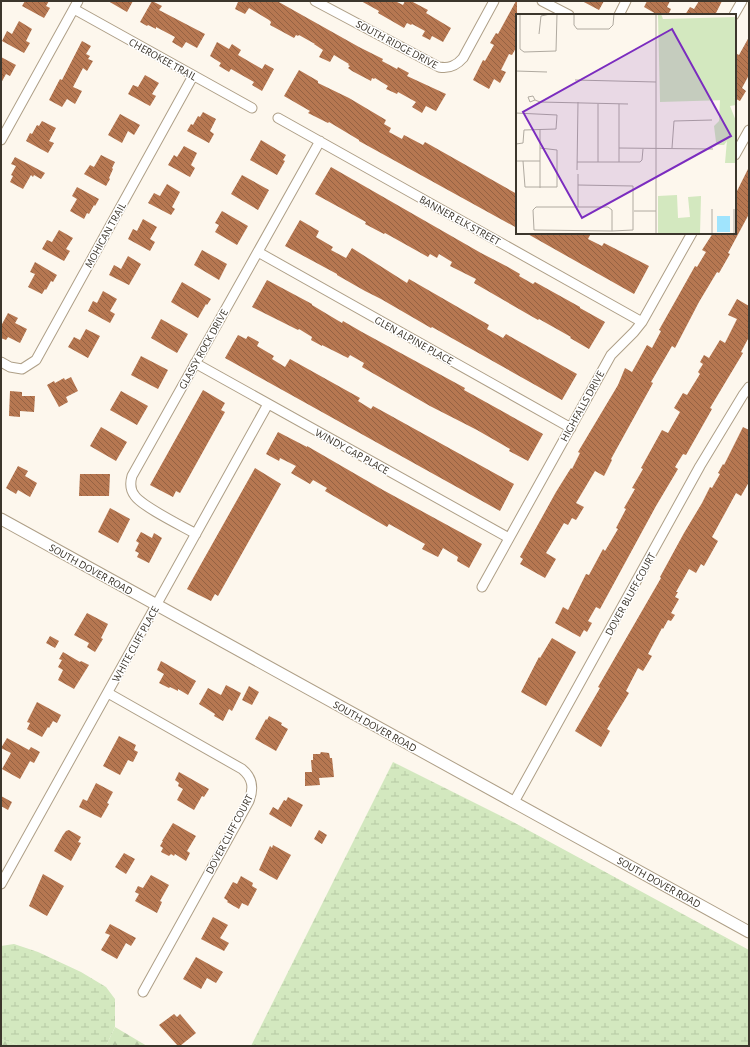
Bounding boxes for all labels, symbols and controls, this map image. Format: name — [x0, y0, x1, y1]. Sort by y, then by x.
inset map — [516, 14, 736, 234]
street label: SOUTH RIDGE DRIVE — [354, 18, 440, 71]
street label: CHEROKEE TRAIL — [127, 36, 199, 83]
street label: BANNER ELK STREET — [417, 194, 503, 248]
street label: MOHICAN TRAIL — [83, 200, 128, 270]
street label: GLASSY ROCK DRIVE — [177, 307, 230, 391]
street label: GLEN ALPINE PLACE — [373, 314, 455, 367]
street label: HIGHFALLS DRIVE — [558, 368, 607, 443]
street label: WINDY GAP PLACE — [313, 427, 391, 477]
street label: SOUTH DOVER ROAD — [47, 542, 134, 597]
street label: DOVER BLUFF COURT — [603, 550, 658, 637]
street label: WHITE CLIFF PLACE — [110, 604, 161, 684]
street label: SOUTH DOVER ROAD — [331, 699, 418, 754]
street label: DOVER CLIFF COURT — [204, 792, 255, 876]
street label: SOUTH DOVER ROAD — [615, 855, 702, 910]

